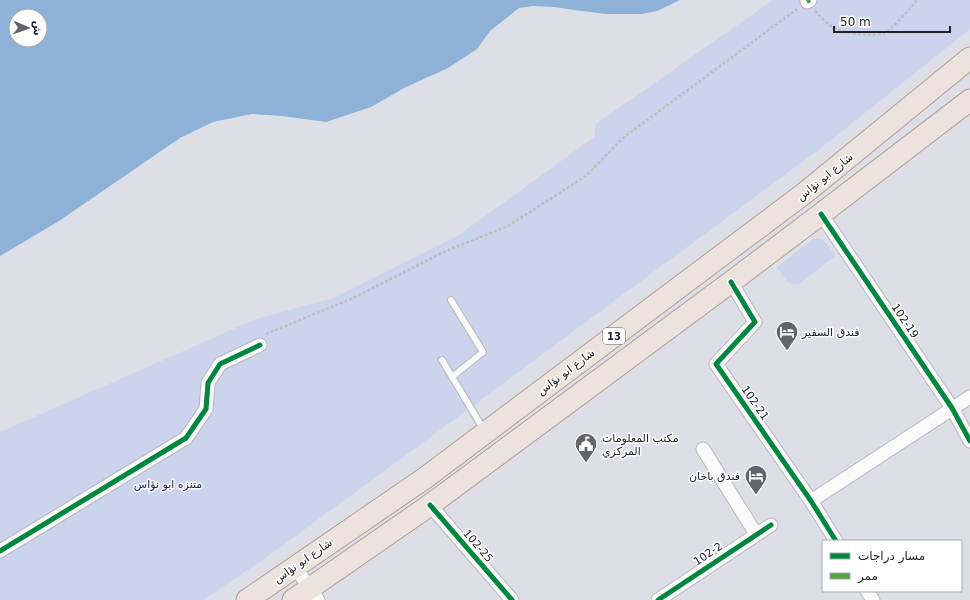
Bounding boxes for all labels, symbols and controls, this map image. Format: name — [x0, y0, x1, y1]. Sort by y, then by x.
north arrow — [8, 8, 48, 48]
scale bar — [834, 8, 950, 34]
text: 50 m — [840, 15, 871, 29]
text: ش — [31, 21, 44, 36]
street label: شارع ابو نؤاس — [794, 150, 856, 204]
street label: 102-19 — [889, 301, 921, 341]
hotel icon: فندق السفير — [774, 319, 800, 352]
place label: فندق السفير — [801, 326, 860, 339]
road number: 13 — [603, 328, 625, 344]
street label: شارع ابو نؤاس — [535, 346, 597, 398]
street label: 102-21 — [738, 383, 772, 423]
public building icon: مكتب المعلومات المركزي — [573, 431, 599, 464]
place label: مكتب المعلومات المركزي — [602, 432, 679, 458]
hotel icon: فندق باخان — [743, 463, 769, 496]
place label: فندق باخان — [689, 470, 740, 483]
park label: متنزه ابو نؤاس — [134, 478, 202, 491]
street label: 102-25 — [460, 527, 496, 565]
street label: شارع ابو نؤاس — [271, 536, 335, 586]
street label: 102-2 — [691, 540, 725, 568]
legend — [822, 540, 962, 592]
text: مسار دراجات — [858, 549, 925, 564]
text: ممر — [857, 569, 878, 584]

